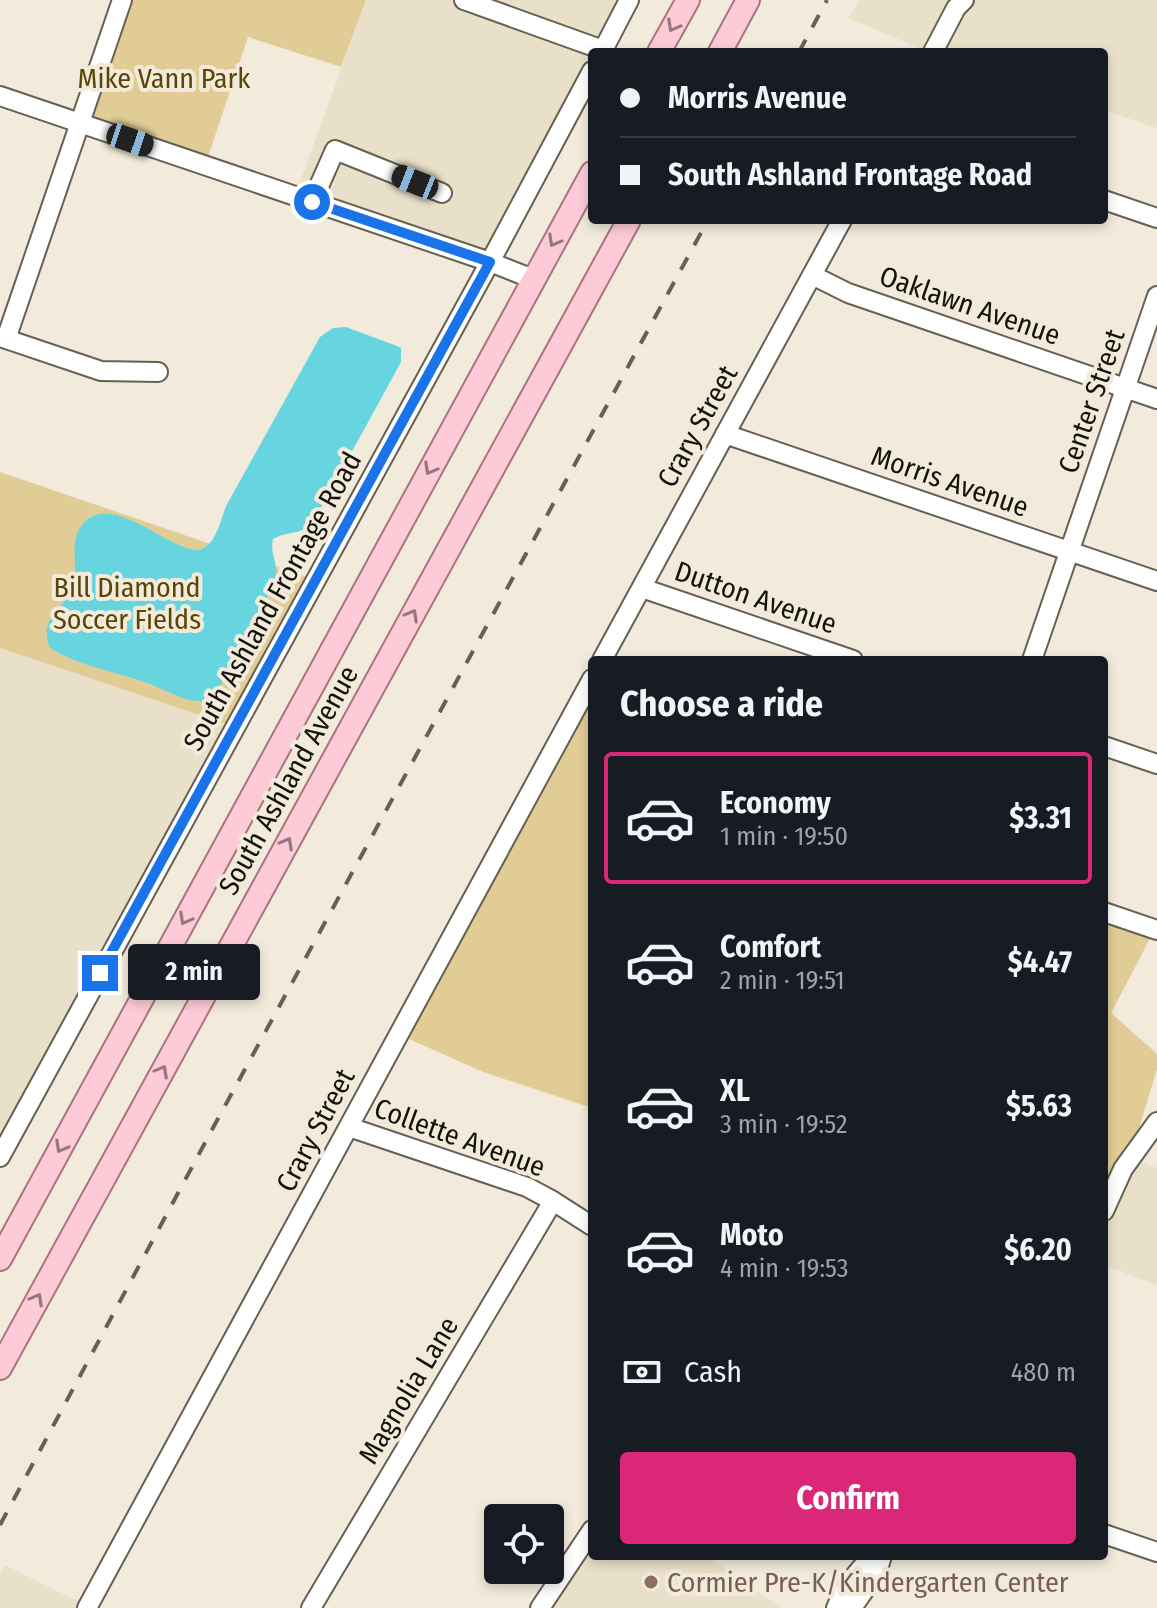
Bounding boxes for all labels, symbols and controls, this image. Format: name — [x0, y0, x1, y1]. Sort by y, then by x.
one-way arrow — [667, 17, 683, 32]
park label: Mike Vann Park — [78, 62, 251, 95]
text: Morris Avenue — [668, 80, 847, 116]
car — [103, 121, 157, 159]
text: South Ashland Frontage Road — [668, 157, 1032, 193]
car — [388, 162, 442, 202]
route start — [294, 184, 330, 220]
one-way arrow — [548, 232, 564, 247]
street label: Oaklawn Avenue — [875, 259, 1064, 352]
street label: Center Street — [1051, 324, 1132, 477]
street label: Crary Street — [650, 359, 745, 493]
street label: Morris Avenue — [867, 439, 1033, 524]
street label: South Ashland Frontage Road — [177, 446, 368, 756]
one-way arrow — [424, 461, 439, 476]
street label: Dutton Avenue — [671, 554, 841, 641]
park label: Bill Diamond Soccer Fields — [53, 571, 201, 636]
one-way arrow — [402, 610, 418, 624]
street label: South Ashland Avenue — [212, 660, 365, 900]
text: Choose a ride — [620, 682, 823, 726]
icon: car — [624, 782, 696, 854]
text: Economy — [720, 785, 831, 821]
text: $3.31 — [1009, 800, 1072, 836]
text: 1 min · 19:50 — [720, 821, 848, 852]
one-way arrow — [277, 838, 293, 852]
one-way arrow — [179, 910, 195, 925]
icon: car — [624, 926, 696, 998]
text: Comfort — [720, 929, 821, 965]
text: $4.47 — [1008, 944, 1072, 980]
callout: 2 min — [128, 945, 260, 1001]
route end — [82, 955, 118, 991]
text: 2 min — [165, 956, 223, 987]
text: 2 min · 19:51 — [720, 965, 845, 996]
street label: Crary Street — [269, 1063, 362, 1197]
one-way arrow — [153, 1065, 168, 1080]
icon: car — [624, 1070, 696, 1142]
text: XL — [720, 1073, 750, 1109]
text: $5.63 — [1006, 1088, 1072, 1124]
street label: Collette Avenue — [370, 1091, 550, 1184]
text: 3 min · 19:52 — [720, 1109, 847, 1140]
one-way arrow — [55, 1139, 70, 1154]
icon: car — [624, 1214, 696, 1286]
text: Moto — [720, 1217, 784, 1253]
text: $6.20 — [1004, 1232, 1072, 1268]
text: 4 min · 19:53 — [720, 1253, 849, 1284]
one-way arrow — [28, 1293, 43, 1308]
street label: Magnolia Lane — [352, 1311, 465, 1470]
icon: cash — [620, 1350, 664, 1394]
text: Cash — [684, 1354, 742, 1390]
text: 480 m — [1011, 1357, 1076, 1388]
button: Confirm — [620, 1452, 1076, 1544]
map controls — [484, 1504, 564, 1584]
button: locate — [484, 1504, 564, 1584]
place label: Cormier Pre-K/Kindergarten Center — [667, 1566, 1069, 1599]
marker: Cormier Pre-K/Kindergarten Center — [642, 1573, 660, 1591]

